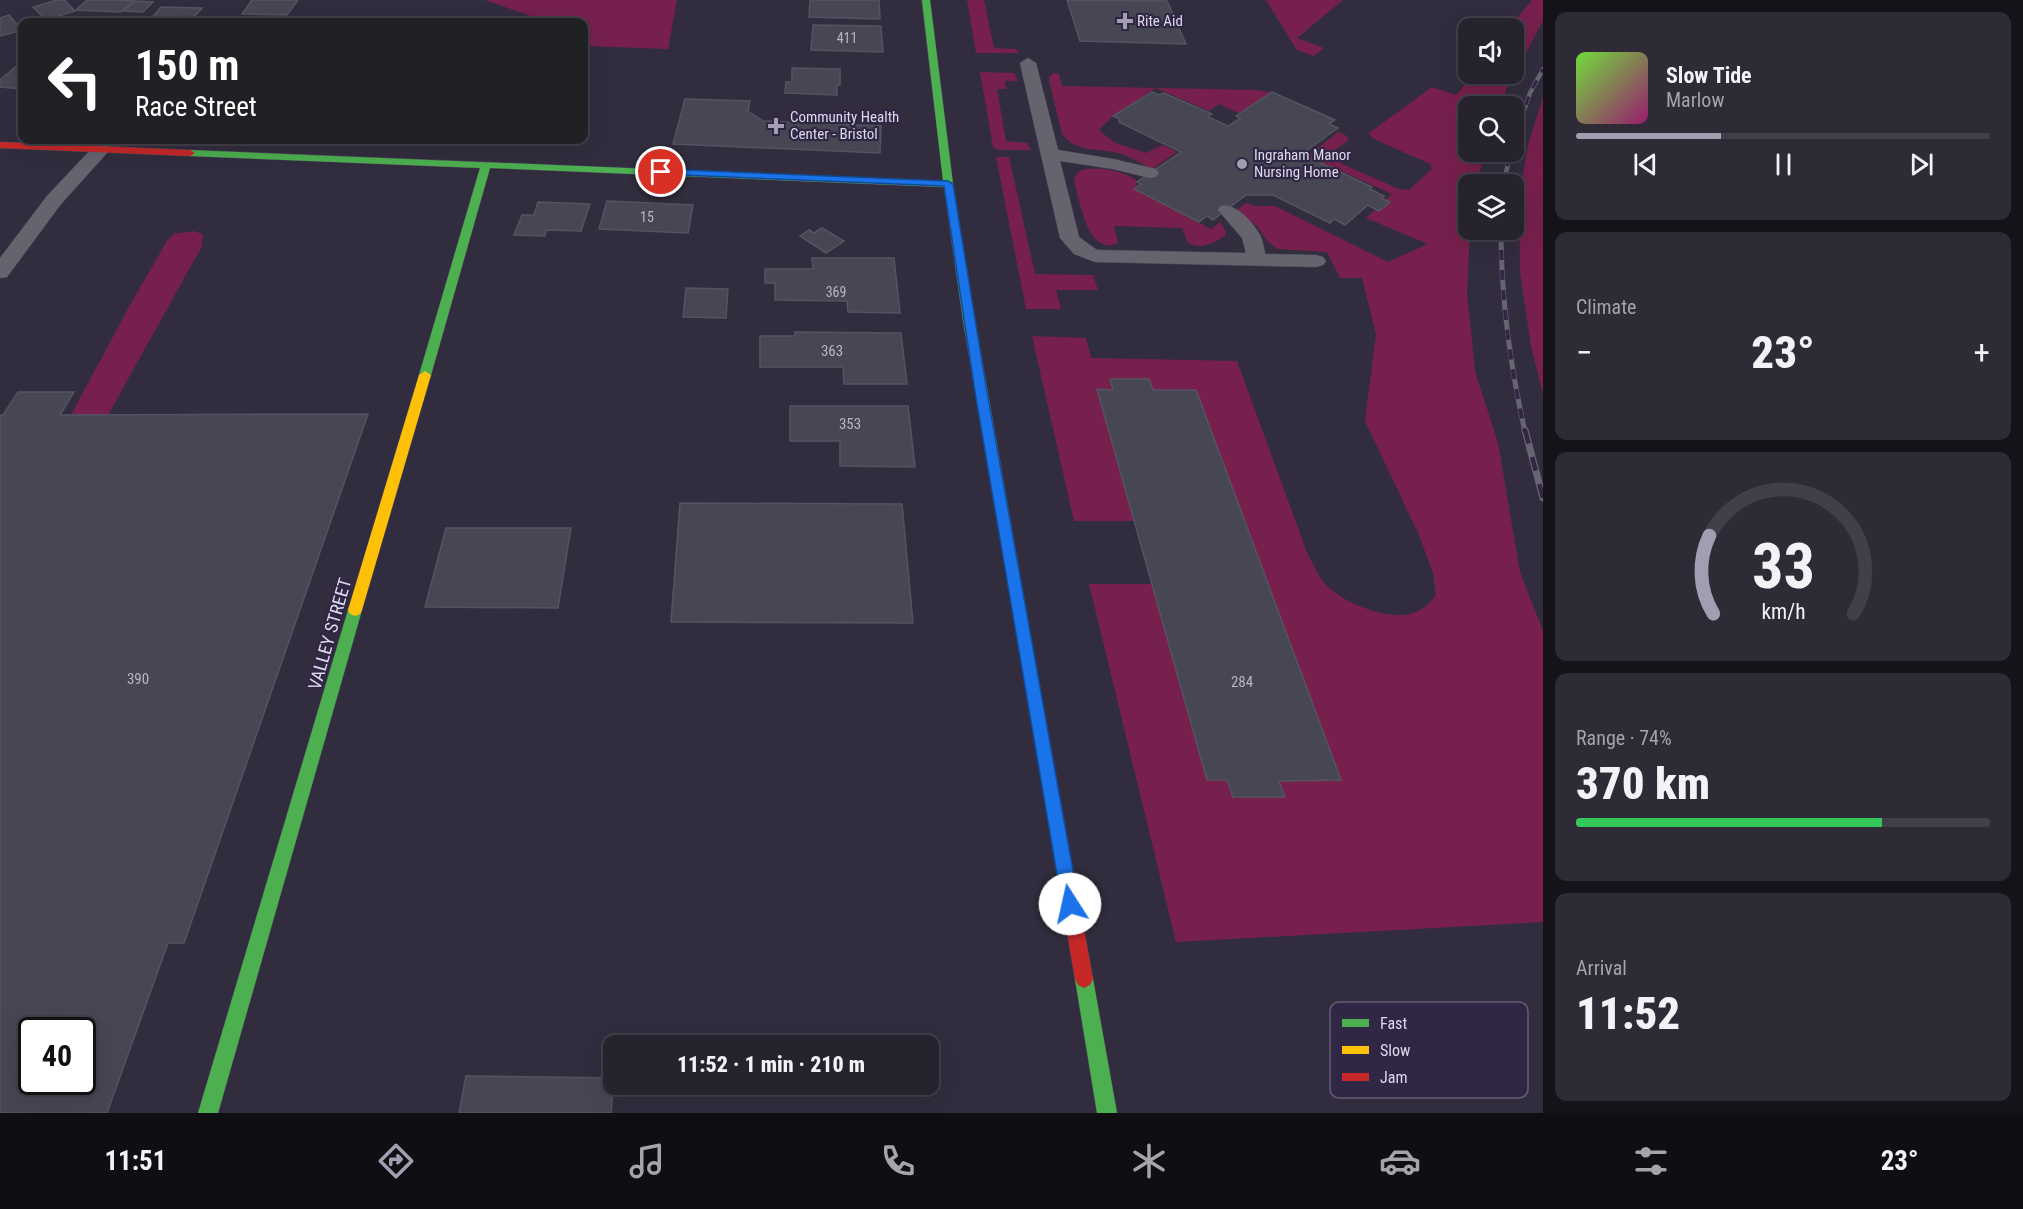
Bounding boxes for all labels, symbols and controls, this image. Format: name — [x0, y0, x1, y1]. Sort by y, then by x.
place label: Rite Aid — [1137, 12, 1183, 30]
marker: Rite Aid — [1118, 14, 1132, 28]
map controls — [1458, 18, 1524, 240]
button: sound — [1458, 18, 1524, 84]
house number: 411 — [837, 30, 857, 46]
text: 150 m — [135, 41, 240, 90]
icon: left — [36, 42, 114, 120]
text: Slow Tide — [1666, 63, 1752, 88]
text: Marlow — [1666, 88, 1724, 112]
text: Race Street — [135, 91, 257, 123]
button: search — [1458, 96, 1524, 162]
place label: Community Health Center - Bristol — [790, 108, 899, 143]
marker: Community Health Center - Bristol — [767, 117, 785, 135]
pin — [635, 146, 686, 197]
place label: Ingraham Manor Nursing Home — [1254, 146, 1351, 181]
icon: previous — [1629, 148, 1662, 181]
icon: pause — [1767, 148, 1800, 181]
icon: next — [1905, 148, 1938, 181]
icon: arrive — [644, 155, 677, 188]
marker: Ingraham Manor Nursing Home — [1235, 157, 1249, 171]
button: layers — [1458, 174, 1524, 240]
house number: 15 — [640, 209, 654, 225]
house number: 369 — [826, 284, 846, 300]
text: Climate — [1576, 295, 1636, 319]
text: 23° — [1751, 326, 1815, 379]
text: − — [1576, 333, 1593, 372]
text: + — [1974, 333, 1990, 372]
house number: 363 — [821, 342, 843, 360]
house number: 353 — [839, 415, 861, 433]
text: 33 — [1751, 530, 1815, 603]
street label: VALLEY STREET — [304, 576, 355, 692]
text: km/h — [1761, 599, 1805, 624]
house number: 390 — [127, 670, 149, 688]
house number: 284 — [1231, 673, 1253, 691]
text: Range · 74% — [1576, 726, 1672, 750]
text: 370 km — [1576, 757, 1710, 810]
position arrow — [1038, 872, 1102, 936]
text: Arrival — [1576, 956, 1627, 980]
text: 11:52 — [1576, 987, 1680, 1040]
legend — [1330, 1002, 1528, 1098]
text: Fast — [1380, 1014, 1407, 1033]
speed limit sign: 40 — [18, 1017, 96, 1095]
text: Slow — [1380, 1041, 1410, 1060]
text: 11:52 · 1 min · 210 m — [677, 1052, 865, 1077]
text: Jam — [1380, 1068, 1407, 1087]
icon: directions — [375, 1140, 417, 1182]
icon: music — [626, 1140, 668, 1182]
icon: phone — [877, 1140, 919, 1182]
icon: climate — [1128, 1140, 1170, 1182]
icon: car — [1379, 1140, 1421, 1182]
icon: filters — [1630, 1140, 1672, 1182]
text: 11:51 — [104, 1145, 166, 1177]
text: 23° — [1881, 1145, 1918, 1177]

